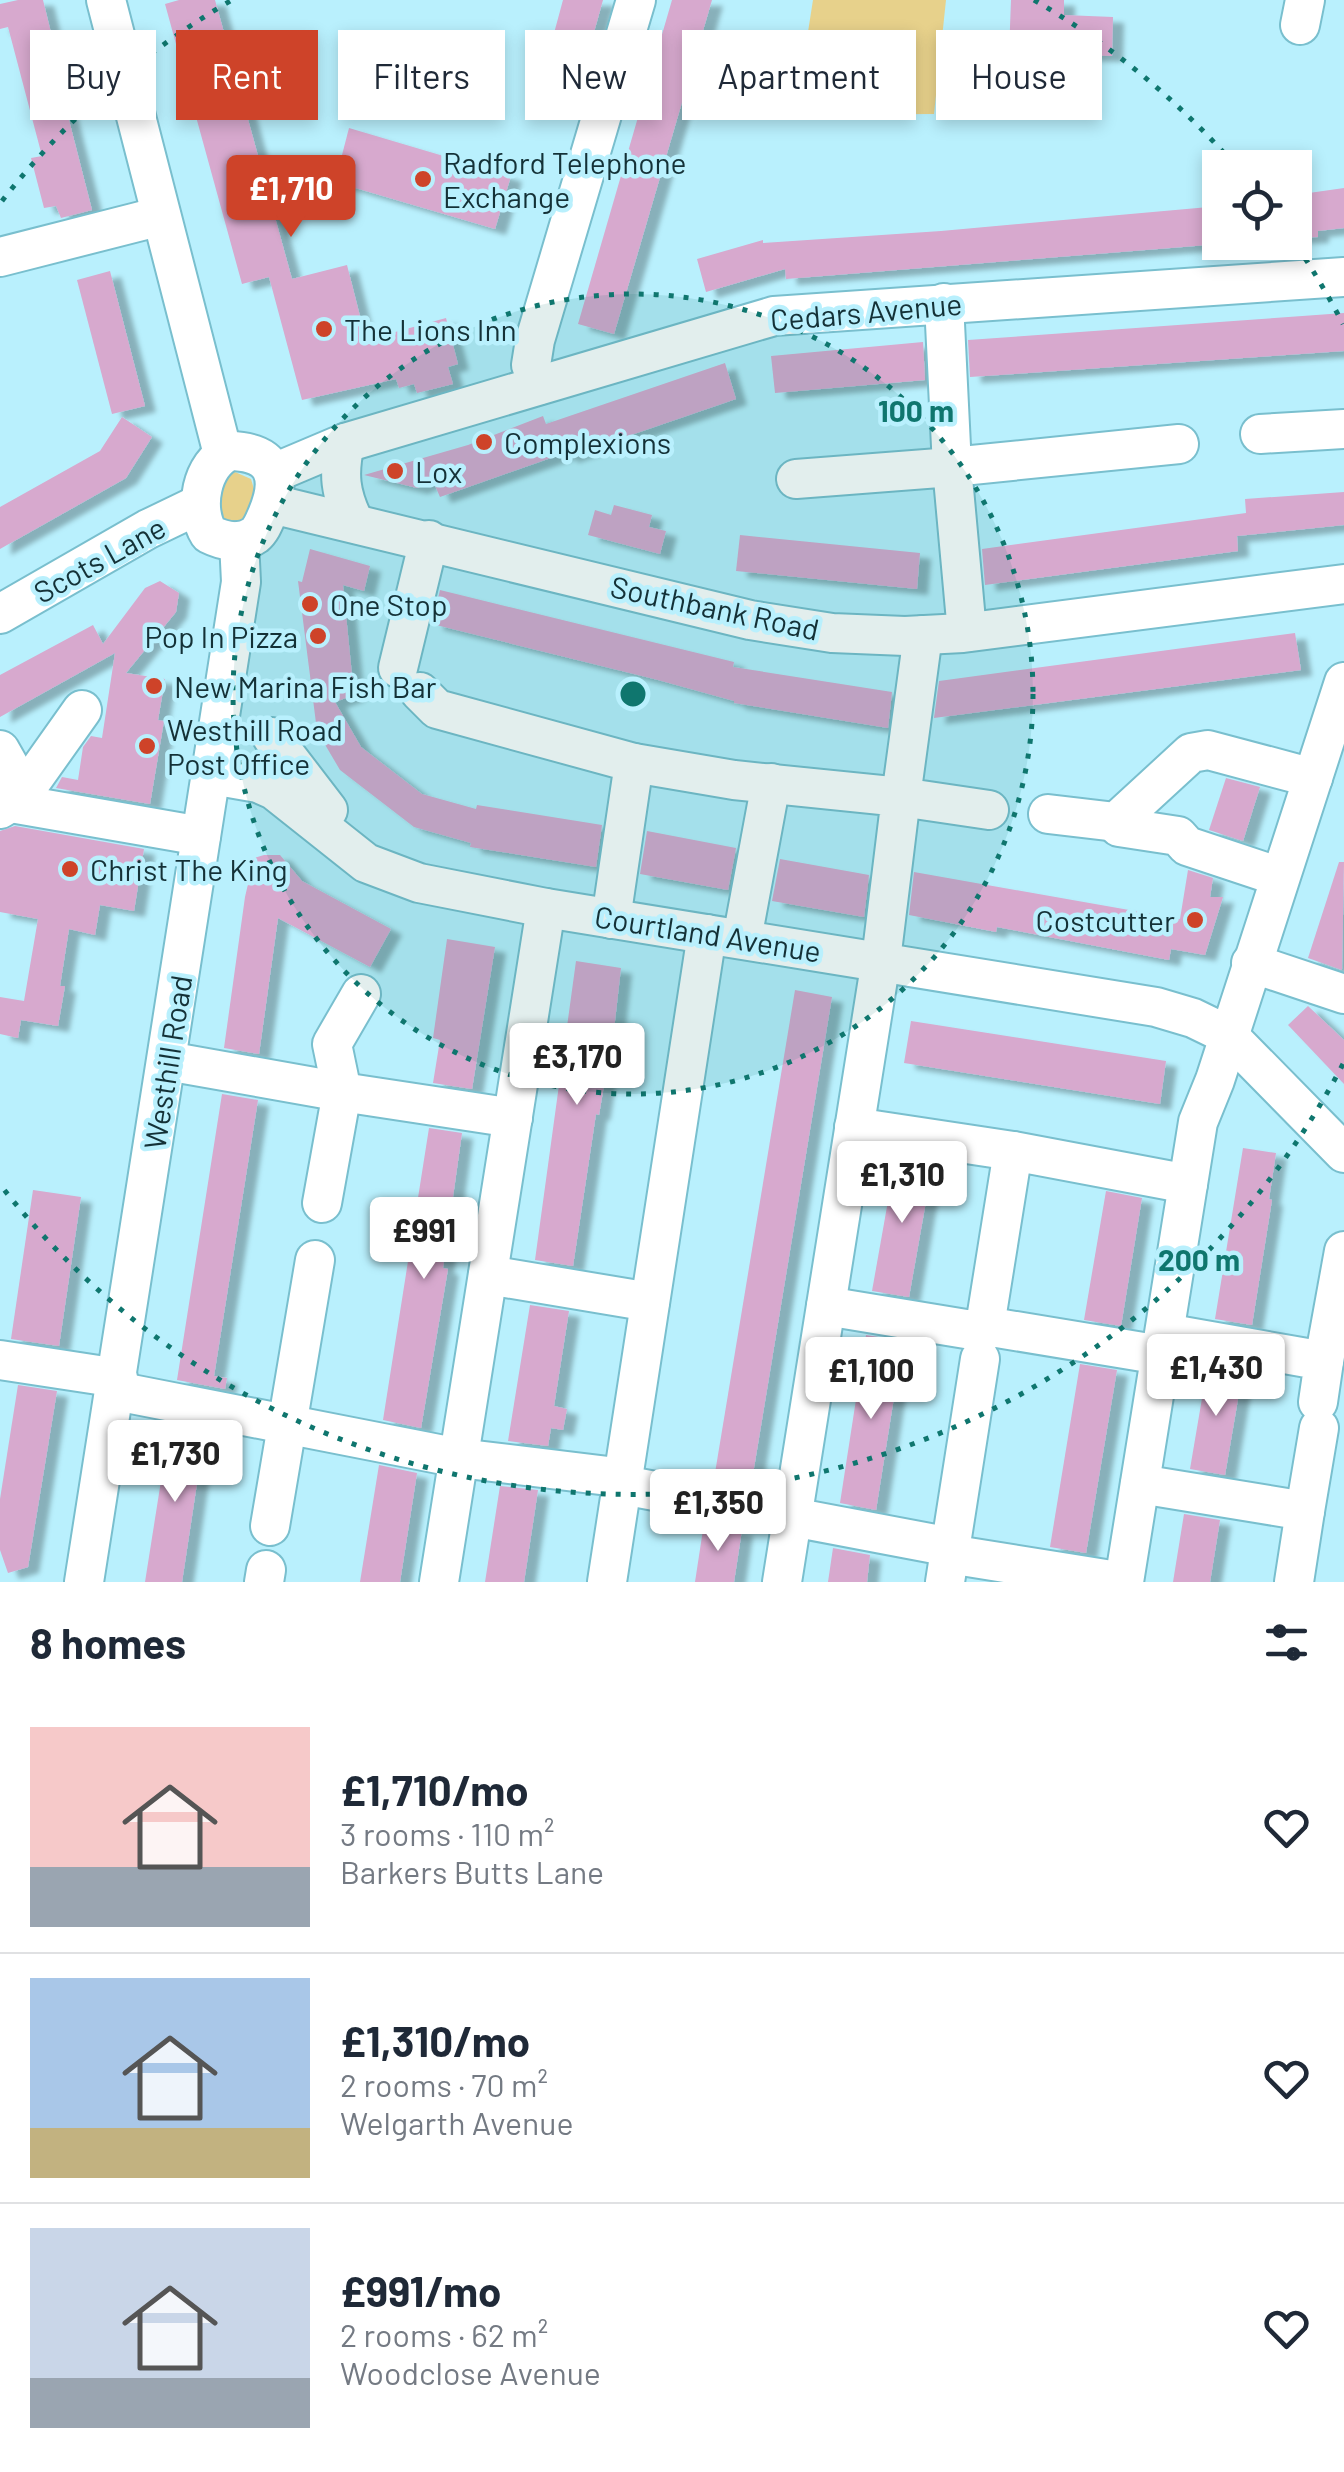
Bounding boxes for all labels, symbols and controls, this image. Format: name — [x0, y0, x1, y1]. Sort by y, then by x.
chip: Buy — [30, 30, 156, 120]
chip: Rent — [176, 30, 318, 120]
chip: Filters — [338, 30, 505, 120]
chip: New — [525, 30, 662, 120]
chip: Apartment — [682, 30, 916, 120]
chip: House — [936, 30, 1102, 120]
place label: Radford Telephone Exchange — [443, 144, 686, 214]
map controls — [1202, 150, 1312, 260]
button: locate — [1202, 150, 1312, 260]
pin: £1,710 — [210, 155, 372, 240]
text: £1,710 — [248, 168, 334, 206]
marker: Radford Telephone Exchange — [412, 168, 434, 190]
street label: Cedars Avenue — [769, 285, 963, 337]
place label: The Lions Inn — [344, 311, 517, 347]
marker: The Lions Inn — [313, 318, 335, 340]
text: 100 m — [878, 392, 954, 428]
place label: Complexions — [504, 424, 671, 460]
marker: Complexions — [473, 431, 495, 453]
place label: Lox — [415, 453, 462, 489]
marker: Lox — [384, 460, 406, 482]
street label: Scots Lane — [27, 508, 171, 610]
street label: Southbank Road — [607, 567, 823, 647]
place label: One Stop — [330, 586, 448, 622]
marker: One Stop — [299, 593, 321, 615]
place label: Pop In Pizza — [144, 618, 298, 654]
marker: Pop In Pizza — [307, 625, 329, 647]
place label: New Marina Fish Bar — [174, 668, 437, 704]
marker: New Marina Fish Bar — [143, 675, 165, 697]
centre of rings — [615, 676, 651, 712]
place label: Westhill Road Post Office — [167, 711, 343, 781]
marker: Westhill Road Post Office — [136, 735, 158, 757]
place label: Christ The King — [90, 851, 288, 887]
marker: Christ The King — [59, 858, 81, 880]
street label: Courtland Avenue — [592, 897, 824, 969]
place label: Costcutter — [1036, 902, 1175, 938]
marker: Costcutter — [1184, 909, 1206, 931]
street label: Westhill Road — [135, 972, 199, 1152]
pin: £3,170 — [496, 1023, 658, 1108]
text: £3,170 — [532, 1036, 622, 1074]
pin: £1,310 — [821, 1141, 983, 1226]
text: £1,310 — [859, 1154, 945, 1192]
pin: £991 — [365, 1197, 483, 1282]
text: £991 — [392, 1210, 456, 1248]
text: 200 m — [1158, 1241, 1240, 1277]
pin: £1,430 — [1135, 1334, 1297, 1419]
pin: £1,100 — [790, 1337, 952, 1422]
text: £1,430 — [1169, 1347, 1263, 1385]
text: £1,100 — [827, 1350, 915, 1388]
pin: £1,730 — [94, 1420, 256, 1505]
text: £1,730 — [130, 1433, 220, 1471]
pin: £1,350 — [637, 1469, 799, 1554]
text: £1,350 — [672, 1482, 764, 1520]
icon: filters — [1259, 1615, 1314, 1670]
text: 8 homes — [30, 1617, 186, 1667]
text: £1,710/mo — [340, 1764, 529, 1814]
icon: home — [110, 1767, 230, 1887]
icon: heart — [1259, 1800, 1314, 1855]
text: 3 rooms · 110 m² — [340, 1814, 555, 1852]
text: Barkers Butts Lane — [340, 1852, 604, 1890]
text: £1,310/mo — [340, 2015, 530, 2065]
icon: home — [110, 2018, 230, 2138]
icon: heart — [1259, 2051, 1314, 2106]
text: 2 rooms · 70 m² — [340, 2065, 548, 2103]
text: Welgarth Avenue — [340, 2103, 574, 2141]
text: £991/mo — [340, 2265, 501, 2315]
icon: home — [110, 2268, 230, 2388]
icon: heart — [1259, 2301, 1314, 2356]
text: 2 rooms · 62 m² — [340, 2315, 548, 2353]
text: Woodclose Avenue — [340, 2353, 601, 2391]

